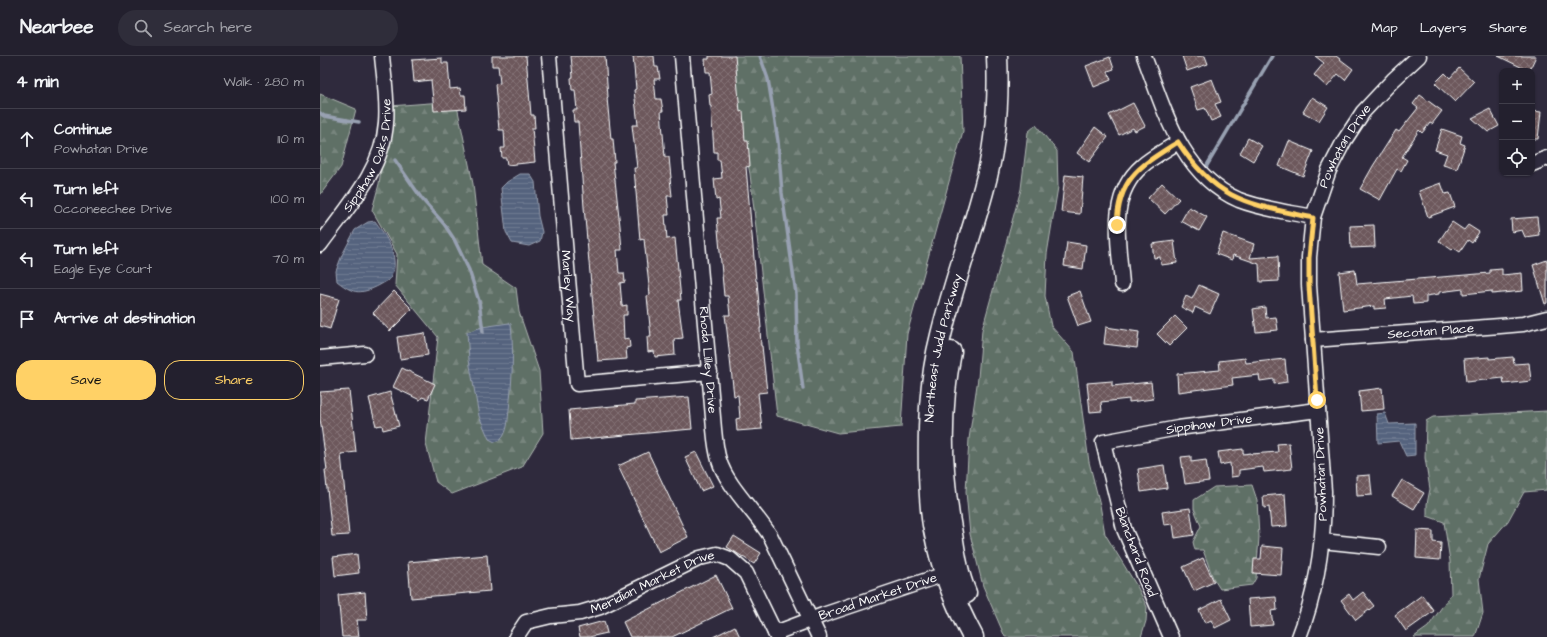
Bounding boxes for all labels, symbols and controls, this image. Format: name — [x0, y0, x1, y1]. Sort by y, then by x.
search box — [118, 10, 398, 46]
text: Nearbee — [20, 14, 94, 41]
icon: search — [132, 17, 154, 39]
text: Search here — [164, 17, 252, 38]
text: Map — [1371, 18, 1398, 38]
text: Layers — [1420, 18, 1467, 38]
text: Share — [1489, 18, 1527, 38]
map controls — [1499, 68, 1535, 176]
button: + — [1499, 68, 1535, 104]
text: 4 min — [16, 70, 59, 94]
text: Walk · 280 m — [223, 73, 304, 91]
street label: Sippihaw Oaks Drive — [339, 98, 396, 216]
street label: Powhatan Drive — [1315, 100, 1375, 190]
button: − — [1499, 104, 1535, 140]
text: Continue — [54, 119, 112, 140]
icon: ahead — [16, 128, 38, 150]
text: 110 m — [277, 130, 304, 148]
text: Powhatan Drive — [54, 140, 148, 158]
button: locate — [1499, 140, 1535, 176]
text: Turn left — [54, 179, 118, 200]
icon: left — [16, 188, 38, 210]
text: 100 m — [271, 190, 304, 208]
text: Occoneechee Drive — [54, 200, 172, 218]
route end — [1108, 216, 1126, 234]
text: Turn left — [54, 239, 118, 260]
icon: left — [16, 248, 38, 270]
text: 70 m — [272, 250, 304, 268]
street label: Marley Way — [557, 250, 581, 323]
text: Eagle Eye Court — [54, 260, 152, 278]
street label: Northeast Judd Parkway — [920, 272, 968, 423]
street label: Rhoda Lilley Drive — [695, 306, 722, 414]
icon: arrive — [16, 308, 38, 330]
text: Arrive at destination — [54, 308, 195, 329]
street label: Secotan Place — [1387, 319, 1475, 343]
button: Save — [16, 360, 156, 400]
button: Share — [164, 360, 304, 400]
route start — [1308, 391, 1326, 409]
street label: Sippihaw Drive — [1164, 410, 1253, 439]
street label: Powhatan Drive — [1310, 427, 1332, 521]
street label: Blanchard Road — [1111, 505, 1161, 600]
street label: Meridian Market Drive — [588, 546, 716, 618]
street label: Broad Market Drive — [816, 568, 939, 625]

